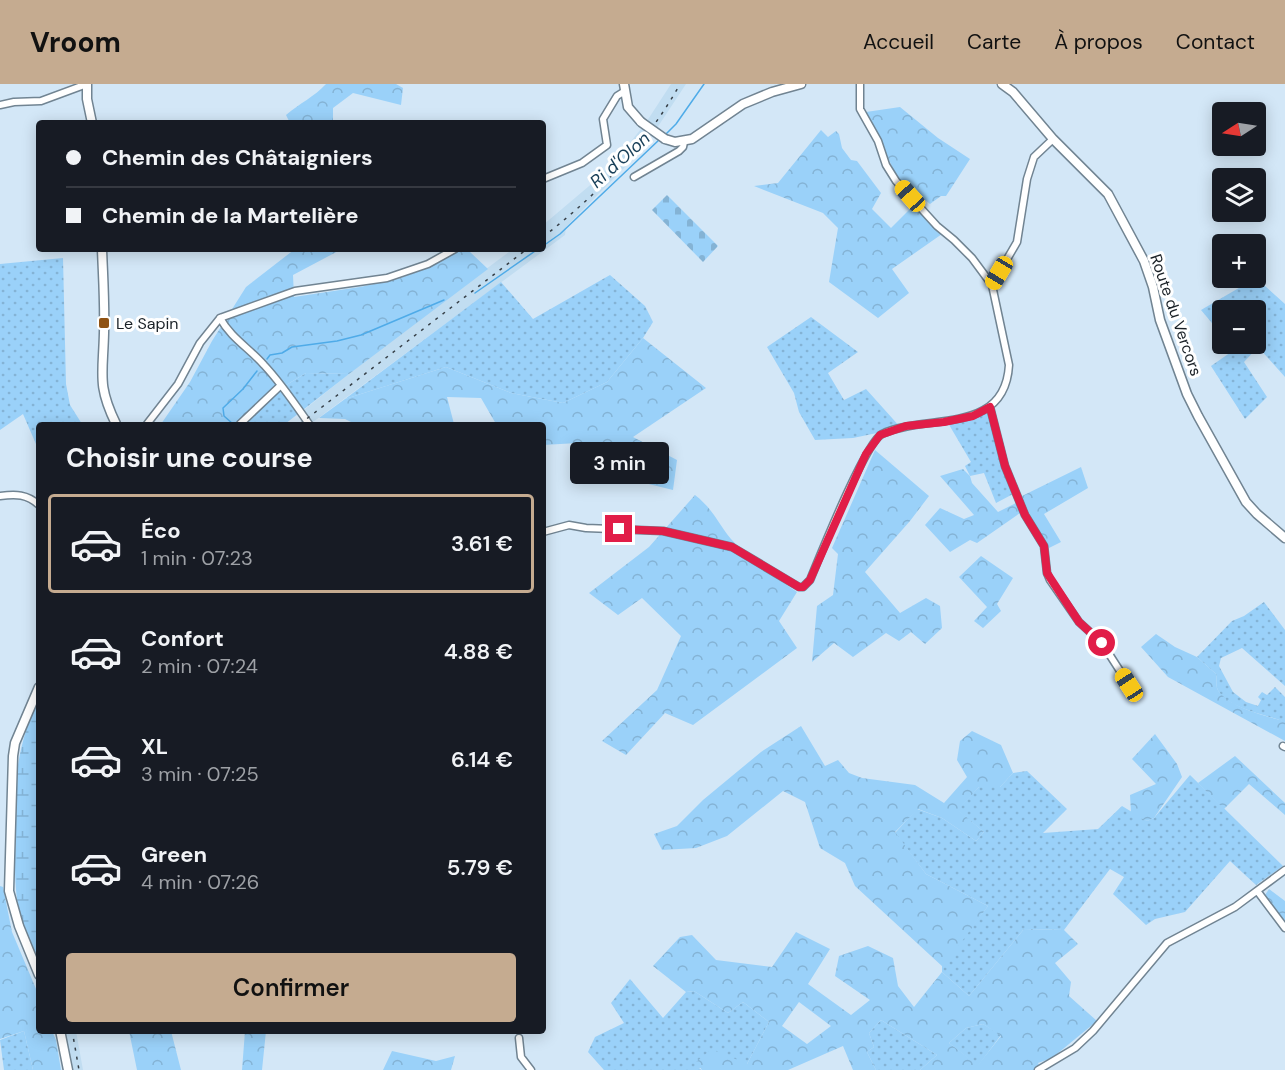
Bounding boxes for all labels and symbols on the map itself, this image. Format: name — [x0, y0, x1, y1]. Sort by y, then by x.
north arrow — [1212, 102, 1266, 156]
water label: Ri d'Olon — [585, 127, 655, 193]
car — [891, 177, 929, 215]
street label: Route du Vercors — [1145, 251, 1207, 379]
car — [982, 253, 1016, 293]
place label: Le Sapin — [116, 313, 178, 334]
marker: Le Sapin — [97, 316, 111, 330]
callout: 3 min — [570, 442, 668, 484]
route end — [605, 515, 632, 542]
route start — [1088, 629, 1115, 656]
car — [1112, 665, 1146, 705]

